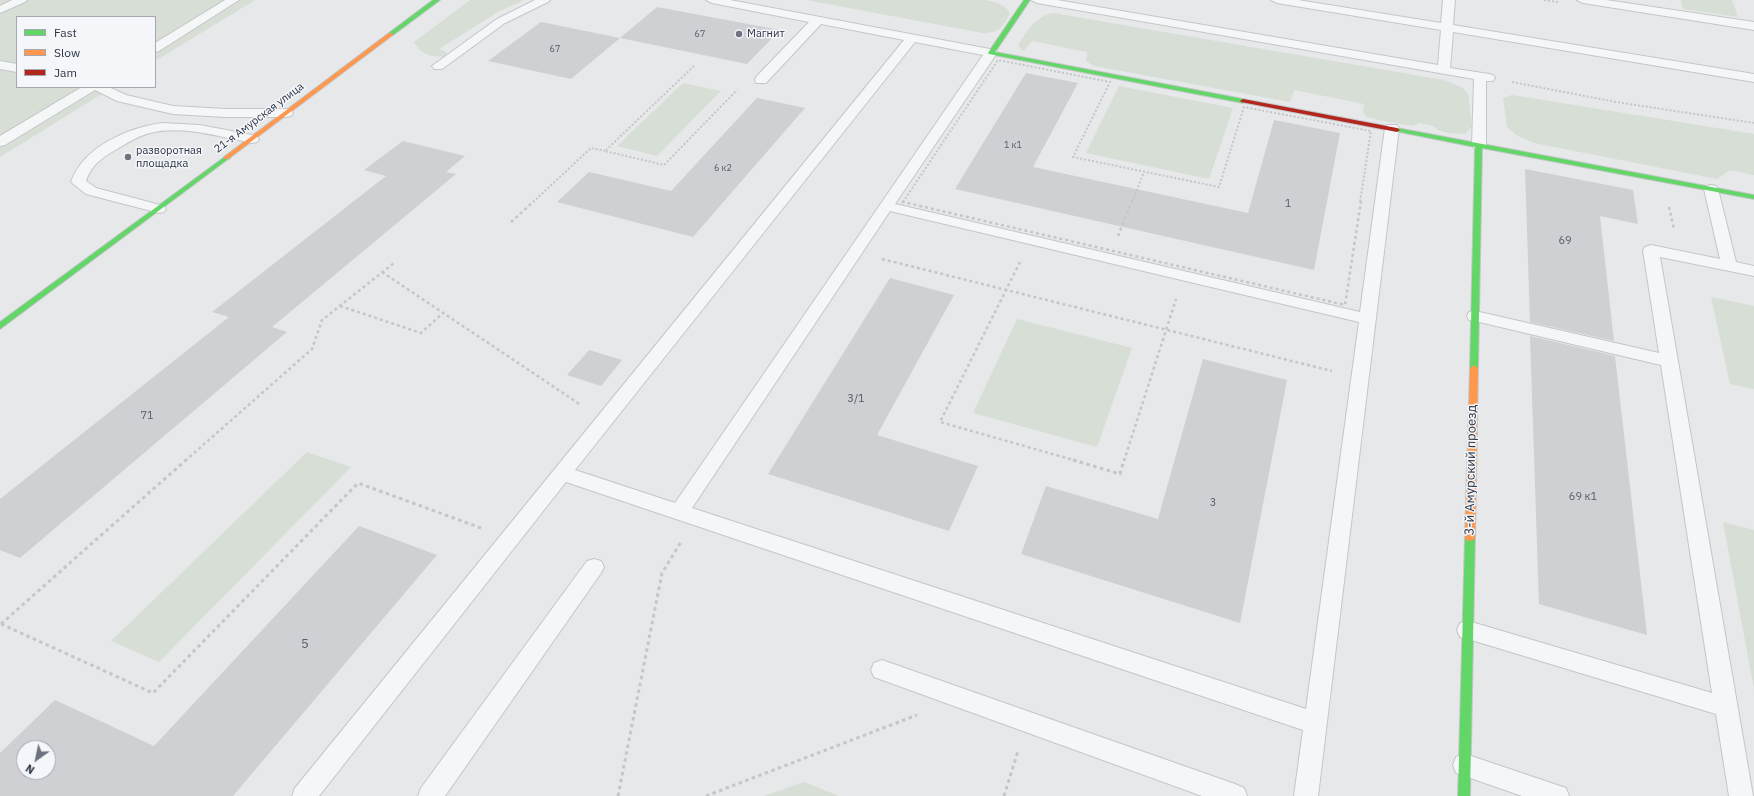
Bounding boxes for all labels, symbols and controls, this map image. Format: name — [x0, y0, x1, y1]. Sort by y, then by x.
legend — [16, 16, 156, 88]
text: Fast — [54, 25, 77, 40]
place label: Магнит — [747, 27, 785, 41]
house number: 67 — [695, 29, 705, 39]
marker: Магнит — [734, 29, 744, 39]
house number: 67 — [550, 44, 560, 54]
text: Slow — [54, 45, 80, 60]
text: Jam — [54, 65, 77, 80]
street label: 21-я Амурская улица — [212, 80, 306, 156]
house number: 1 к1 — [1004, 140, 1022, 150]
place label: разворотная площадка — [136, 144, 202, 170]
marker: разворотная площадка — [123, 152, 133, 162]
house number: 6 к2 — [714, 163, 732, 173]
house number: 1 — [1285, 197, 1291, 211]
house number: 69 — [1558, 234, 1572, 248]
house number: 3/1 — [847, 392, 865, 406]
street label: 3-й Амурский проезд — [1462, 404, 1480, 536]
house number: 71 — [140, 409, 154, 423]
house number: 69 к1 — [1569, 490, 1597, 504]
house number: 3 — [1210, 496, 1216, 510]
house number: 5 — [301, 636, 309, 652]
north arrow — [16, 740, 56, 780]
text: N — [23, 761, 37, 777]

